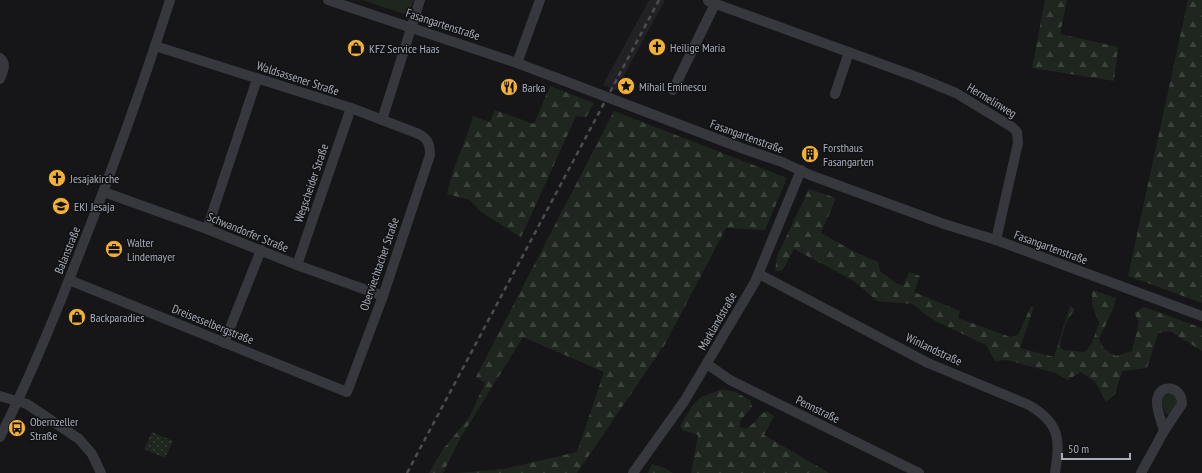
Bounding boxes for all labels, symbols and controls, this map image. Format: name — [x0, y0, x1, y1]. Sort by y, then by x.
street label: Fasangartenstraße — [404, 5, 482, 43]
church icon: Heilige Maria — [647, 37, 667, 57]
shop icon: KFZ Service Haas — [346, 38, 366, 58]
place label: Heilige Maria — [670, 40, 725, 55]
place label: KFZ Service Haas — [369, 41, 440, 56]
street label: Waldsassener Straße — [255, 58, 341, 98]
place icon: Mihail Eminescu — [616, 76, 636, 96]
restaurant icon: Barka — [499, 77, 519, 97]
place label: Mihail Eminescu — [639, 79, 707, 94]
street label: Hermelinweg — [965, 79, 1019, 121]
place label: Barka — [522, 80, 545, 95]
street label: Fasangartenstraße — [708, 116, 786, 156]
place label: Forsthaus Fasangarten — [823, 140, 874, 169]
street label: Wegscheider Straße — [291, 142, 331, 224]
building icon: Forsthaus Fasangarten — [800, 144, 820, 164]
church icon: Jesajakirche — [47, 168, 67, 188]
place label: Jesajakirche — [69, 171, 119, 186]
school or university icon: EKI Jesaja — [51, 196, 71, 216]
place label: EKI Jesaja — [74, 199, 115, 214]
street label: Schwandorfer Straße — [205, 209, 291, 255]
street label: Oberviechtacher Straße — [356, 215, 402, 313]
street label: Balanstraße — [51, 224, 83, 276]
street label: Fasangartenstraße — [1012, 227, 1090, 267]
place label: Walter Lindemayer — [127, 235, 176, 264]
office icon: Walter Lindemayer — [104, 239, 124, 259]
street label: Marklandstraße — [694, 289, 740, 353]
street label: Dreisesselbergstraße — [170, 301, 256, 347]
shop icon: Backparadies — [67, 307, 87, 327]
place label: Backparadies — [90, 310, 144, 325]
street label: Winlandstraße — [904, 329, 965, 369]
street label: Pennstraße — [794, 392, 842, 426]
place label: Obernzeller Straße — [30, 414, 79, 443]
bus stop icon: Obernzeller Straße — [7, 418, 27, 438]
scale bar — [1062, 435, 1130, 461]
text: 50 m — [1068, 441, 1089, 456]

